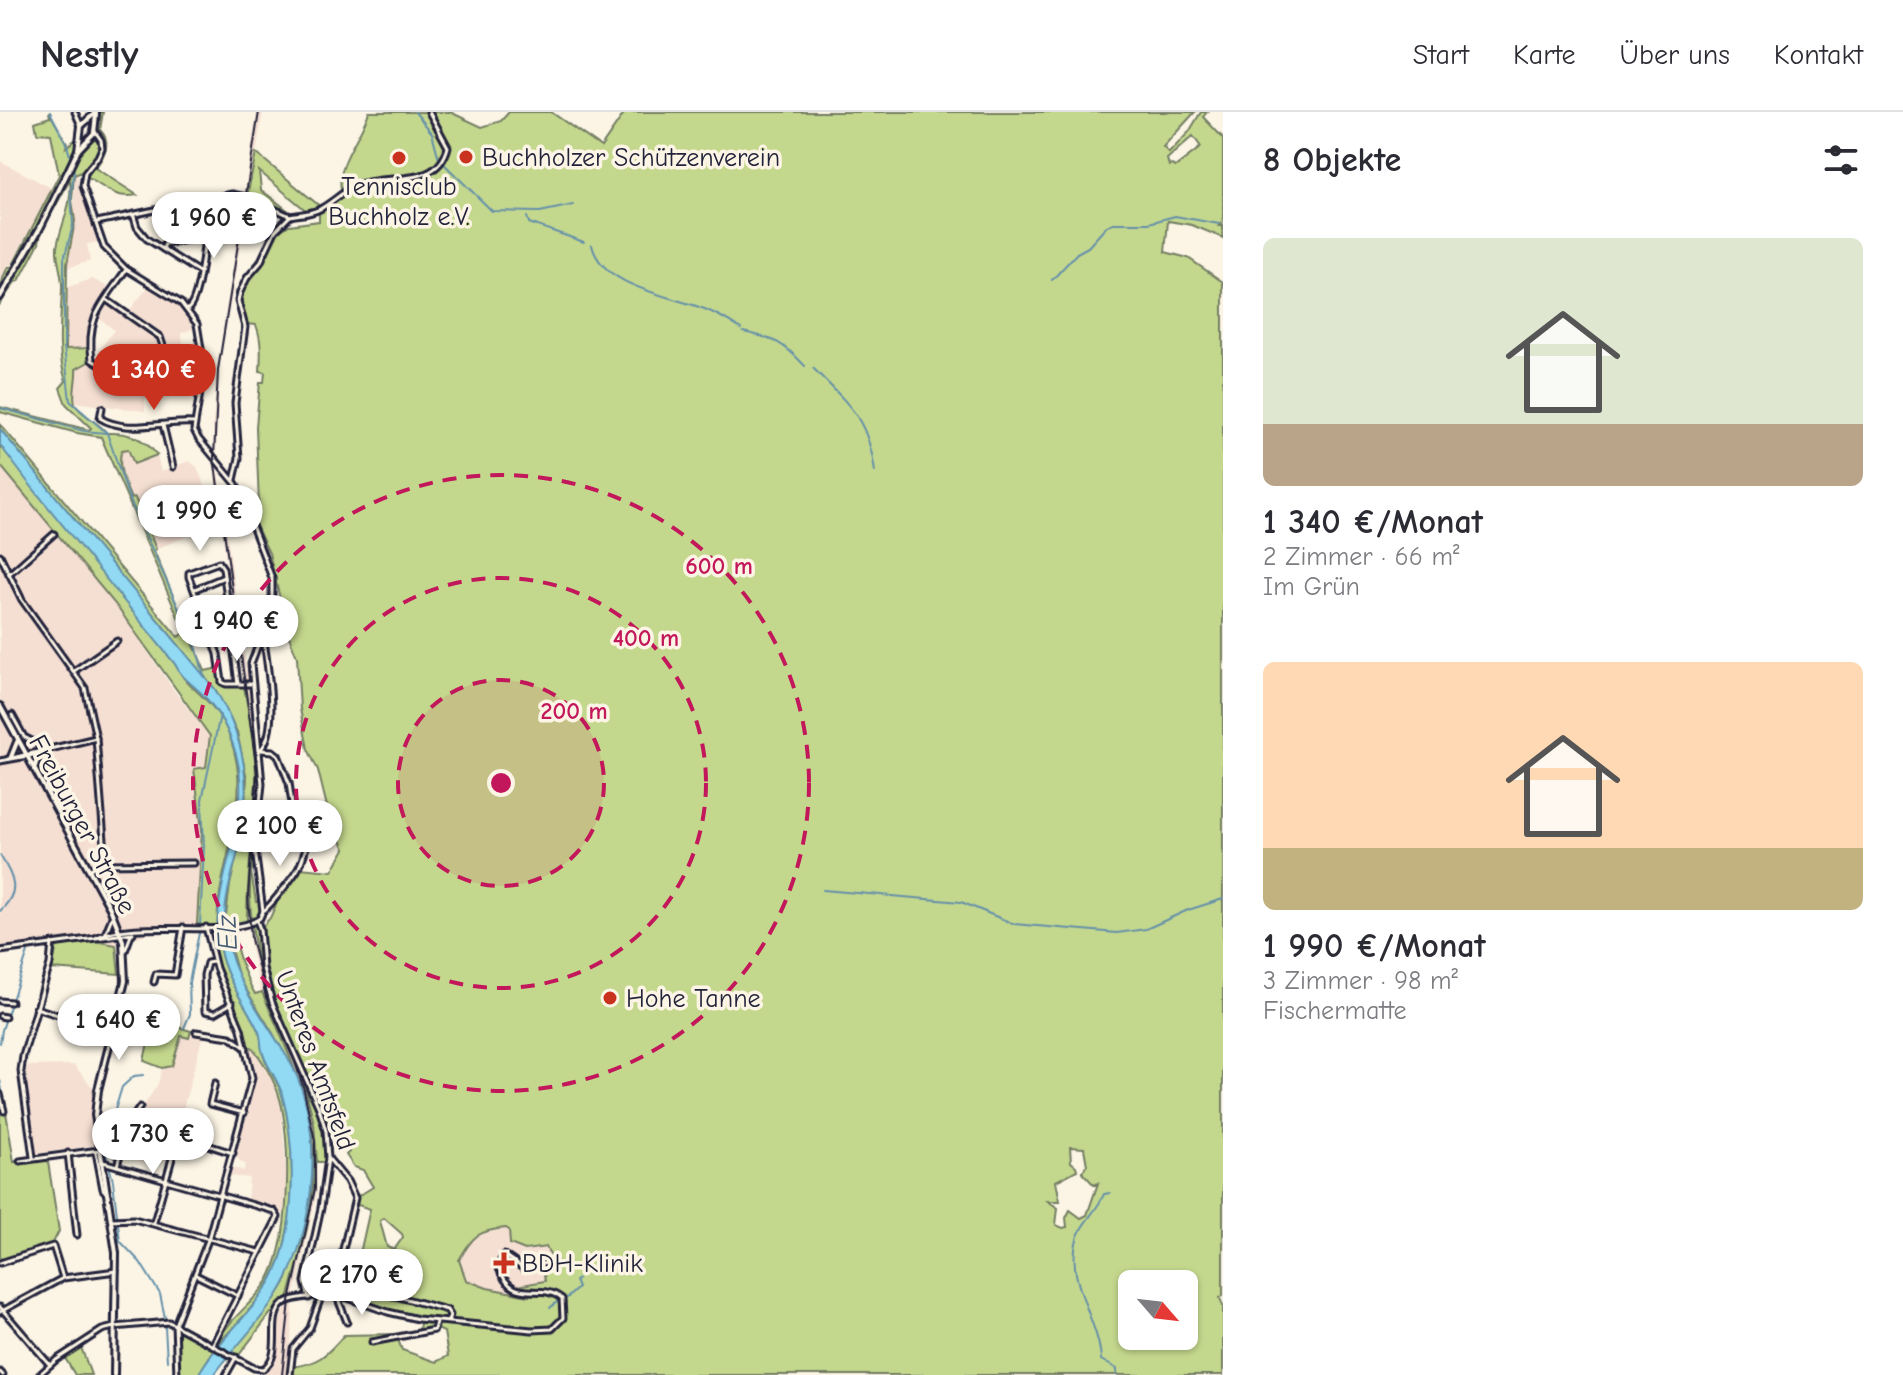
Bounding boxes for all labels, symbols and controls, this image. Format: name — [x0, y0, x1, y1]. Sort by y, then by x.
text: Nestly — [40, 33, 138, 77]
text: Start — [1413, 39, 1469, 71]
text: Karte — [1513, 39, 1576, 71]
text: Über uns — [1620, 39, 1730, 71]
text: Kontakt — [1774, 39, 1863, 71]
icon: filters — [1819, 138, 1863, 182]
text: 8 Objekte — [1263, 140, 1401, 180]
place label: Buchholzer Schützenverein — [482, 143, 780, 173]
marker: Buchholzer Schützenverein — [457, 148, 475, 166]
marker: Tennisclub Buchholz e.V. — [390, 149, 408, 167]
place label: Tennisclub Buchholz e.V. — [328, 172, 470, 232]
pin: 1 960 € — [140, 192, 288, 260]
text: 1 960 € — [170, 203, 258, 233]
icon: home — [1491, 290, 1635, 434]
pin: 1 340 € — [80, 344, 228, 412]
text: 1 340 € — [111, 355, 197, 385]
pin: 1 990 € — [126, 485, 274, 553]
text: 1 990 € — [156, 496, 244, 526]
text: 1 340 €/Monat — [1263, 502, 1483, 542]
text: 2 Zimmer · 66 m² — [1263, 542, 1459, 572]
text: 600 m — [685, 552, 753, 580]
text: Im Grün — [1263, 572, 1360, 602]
pin: 1 940 € — [163, 595, 311, 663]
text: 1 940 € — [193, 606, 281, 636]
text: 400 m — [613, 624, 679, 652]
text: 200 m — [540, 697, 608, 725]
icon: home — [1491, 714, 1635, 858]
street label: Freiburger Straße — [22, 730, 142, 919]
centre of rings — [487, 769, 515, 797]
pin: 2 100 € — [206, 800, 354, 868]
text: 2 100 € — [235, 811, 325, 841]
water label: Elz — [210, 913, 244, 951]
text: 1 990 €/Monat — [1263, 926, 1486, 966]
text: 3 Zimmer · 98 m² — [1263, 966, 1458, 996]
street label: Unteres Amtsfeld — [269, 967, 361, 1154]
place label: Hohe Tanne — [626, 984, 761, 1014]
marker: Hohe Tanne — [601, 989, 619, 1007]
pin: 1 640 € — [45, 994, 193, 1062]
text: Fischermatte — [1263, 996, 1407, 1026]
text: 1 640 € — [75, 1005, 163, 1035]
pin: 1 730 € — [79, 1108, 227, 1176]
text: 1 730 € — [110, 1119, 196, 1149]
pin: 2 170 € — [288, 1249, 436, 1317]
place label: BDH-Klinik — [522, 1249, 643, 1279]
marker: BDH-Klinik — [493, 1252, 515, 1274]
text: 2 170 € — [319, 1260, 405, 1290]
north arrow — [1118, 1270, 1198, 1350]
map controls — [1118, 1270, 1198, 1350]

